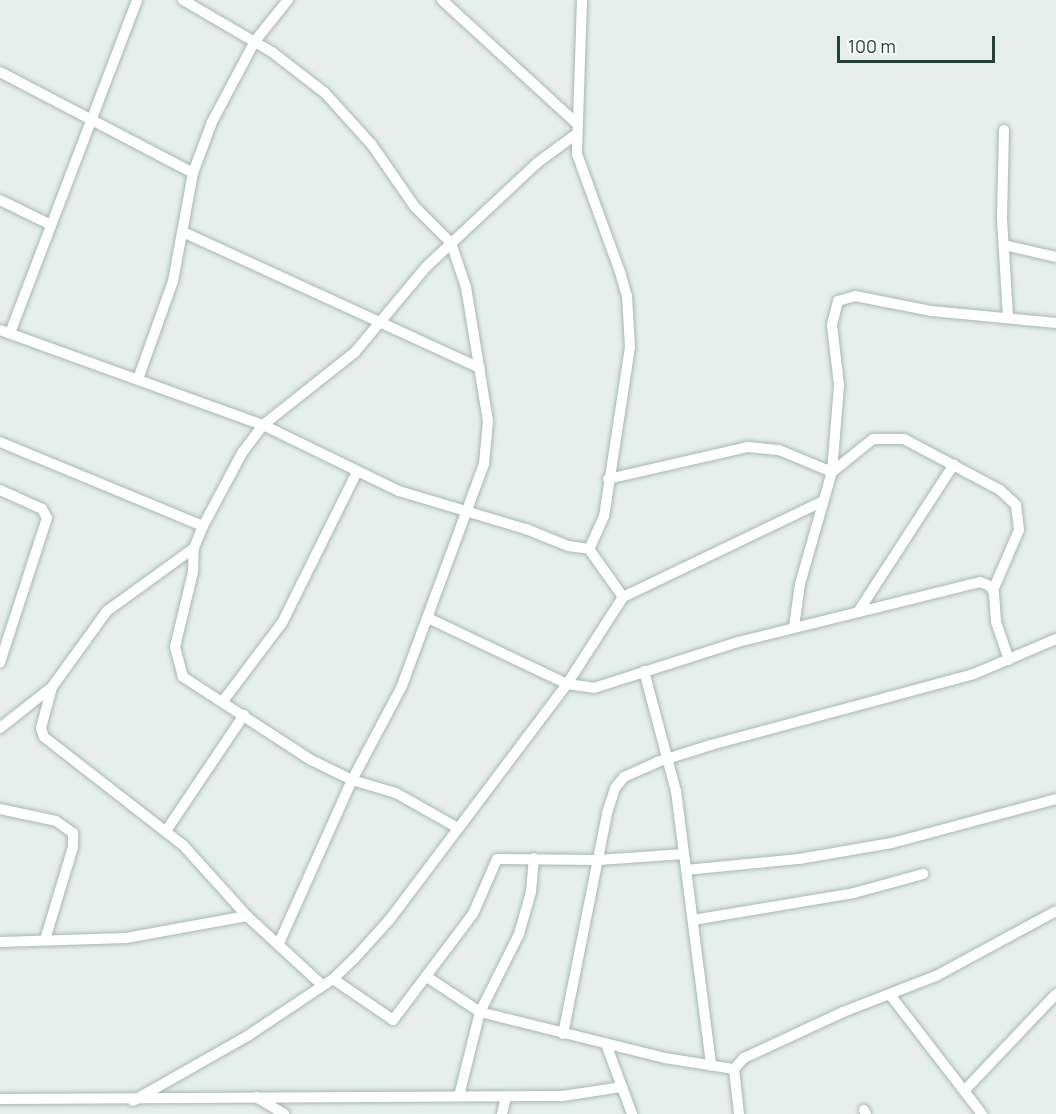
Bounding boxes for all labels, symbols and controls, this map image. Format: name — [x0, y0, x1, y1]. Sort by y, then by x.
scale bar — [840, 24, 998, 62]
text: 100 m — [848, 34, 896, 58]

